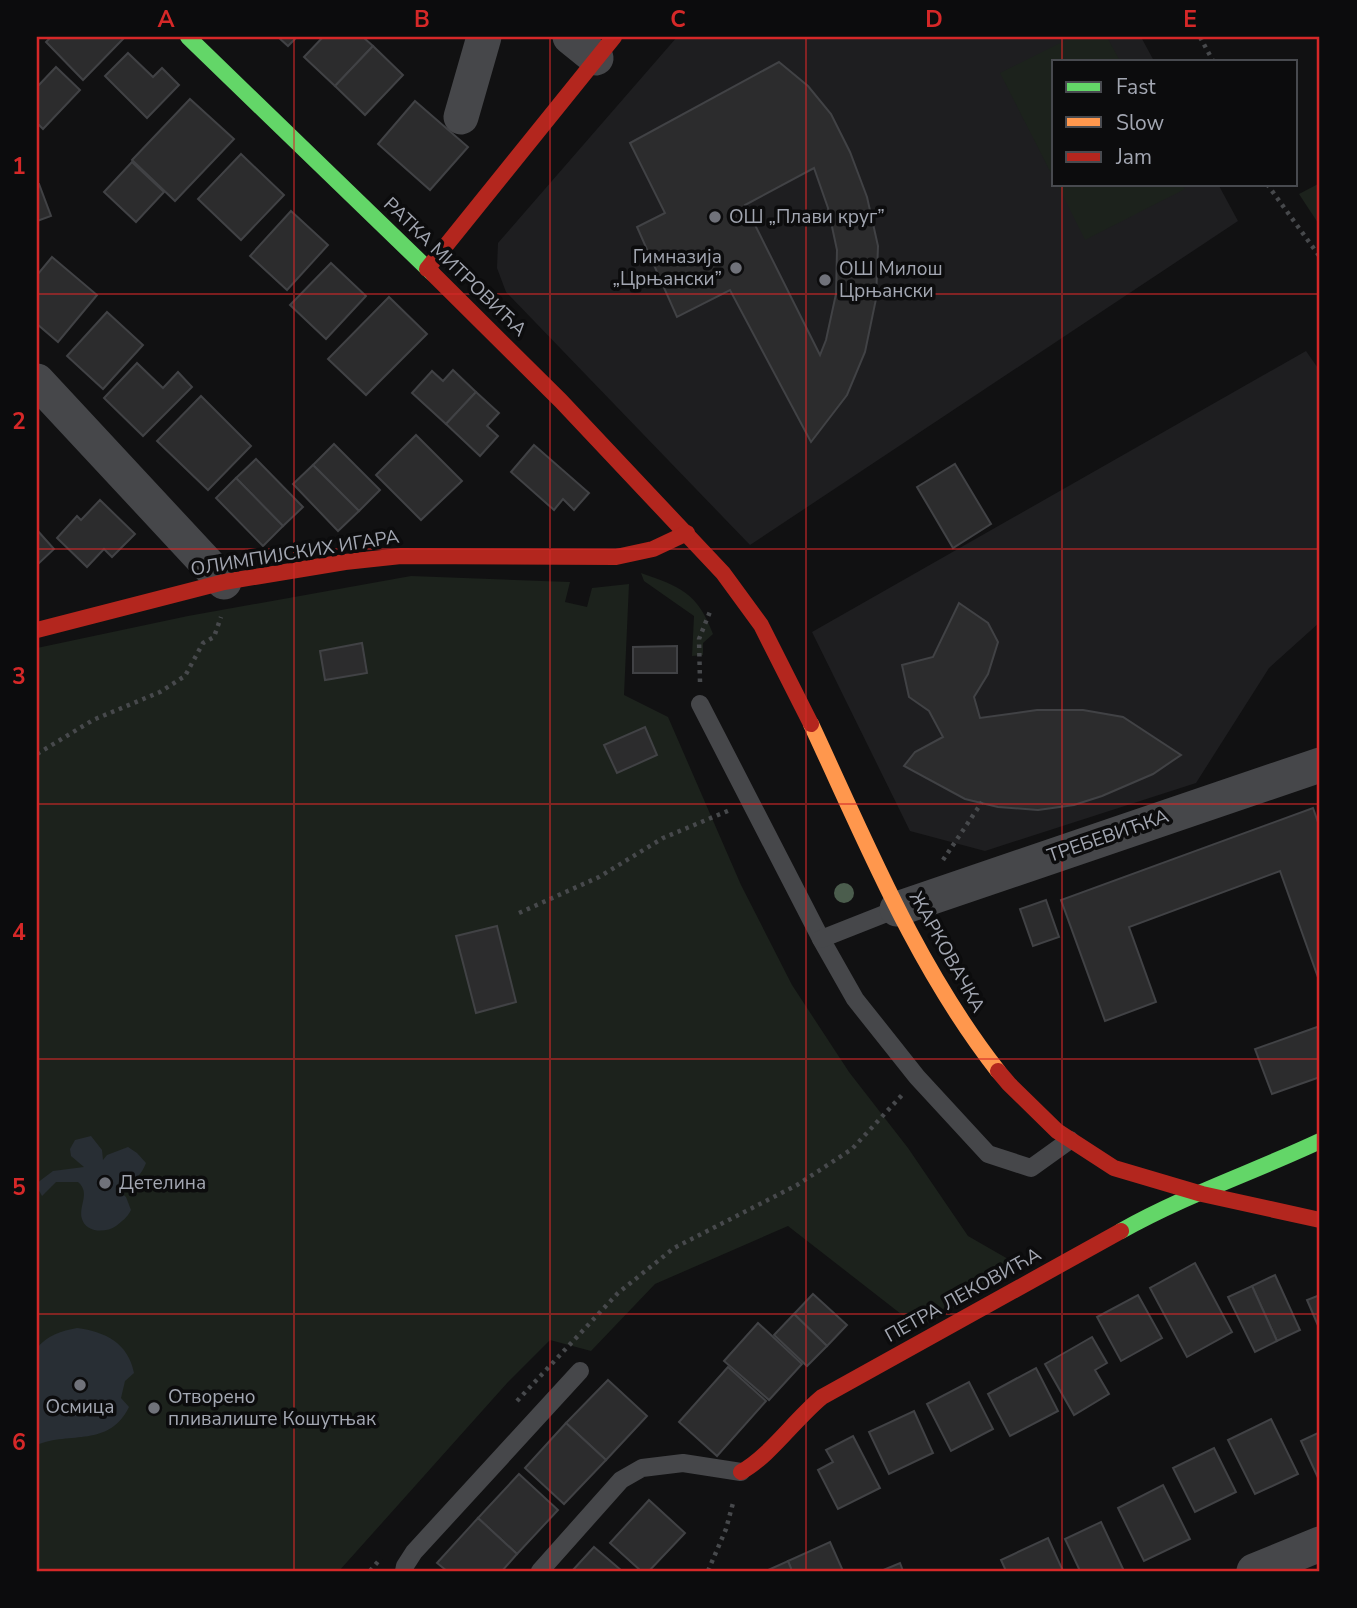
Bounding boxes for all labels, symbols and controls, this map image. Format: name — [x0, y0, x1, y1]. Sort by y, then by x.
text: A — [157, 4, 175, 35]
text: B — [414, 4, 430, 35]
text: C — [670, 4, 686, 35]
text: D — [925, 4, 943, 35]
text: E — [1183, 4, 1197, 35]
legend — [1052, 60, 1298, 186]
text: Fast — [1116, 73, 1156, 101]
text: Slow — [1116, 109, 1165, 137]
text: Jam — [1115, 143, 1152, 171]
text: 1 — [12, 151, 26, 182]
street label: РАТКА МИТРОВИЋА — [378, 192, 532, 342]
place label: ОШ „Плави круг” — [729, 204, 885, 230]
marker: ОШ „Плави круг” — [707, 209, 723, 225]
place label: Гимназија „Црњански” — [613, 244, 722, 292]
place label: ОШ Милош Црњански — [839, 256, 943, 304]
marker: Гимназија „Црњански” — [728, 260, 744, 276]
marker: ОШ Милош Црњански — [817, 272, 833, 288]
text: 2 — [12, 406, 26, 437]
street label: ОЛИМПИЈСКИХ ИГАРА — [189, 524, 401, 582]
text: 3 — [12, 661, 26, 692]
street label: ТРЕБЕВИЋКА — [1044, 803, 1172, 869]
street label: ЖАРКОВАЧКА — [903, 887, 991, 1017]
text: 4 — [12, 917, 26, 948]
place label: Детелина — [119, 1170, 206, 1196]
text: 5 — [12, 1172, 26, 1203]
marker: Детелина — [97, 1175, 113, 1191]
street label: ПЕТРА ЛЕКОВИЋА — [880, 1241, 1046, 1349]
marker: Осмица — [72, 1377, 88, 1393]
place label: Отворено пливалиште Кошутњак — [168, 1384, 376, 1432]
place label: Осмица — [46, 1394, 114, 1420]
marker: Отворено пливалиште Кошутњак — [146, 1400, 162, 1416]
text: 6 — [12, 1427, 26, 1458]

